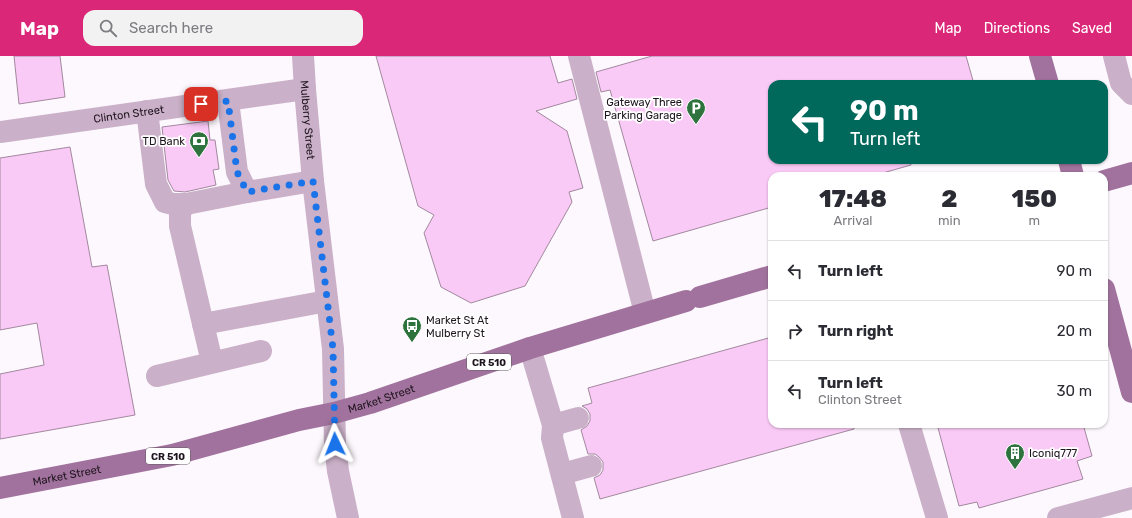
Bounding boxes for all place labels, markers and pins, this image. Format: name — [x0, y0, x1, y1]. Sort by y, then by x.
pin — [184, 87, 218, 121]
place label: Gateway Three Parking Garage — [604, 96, 682, 122]
parking icon: Gateway Three Parking Garage — [685, 97, 707, 125]
bank icon: TD Bank — [188, 130, 210, 158]
place label: TD Bank — [143, 135, 185, 148]
place label: Market St At Mulberry St — [426, 314, 489, 340]
bus stop icon: Market St At Mulberry St — [401, 315, 423, 343]
building icon: Iconiq777 — [1004, 442, 1026, 470]
place label: Iconiq777 — [1029, 447, 1078, 460]

